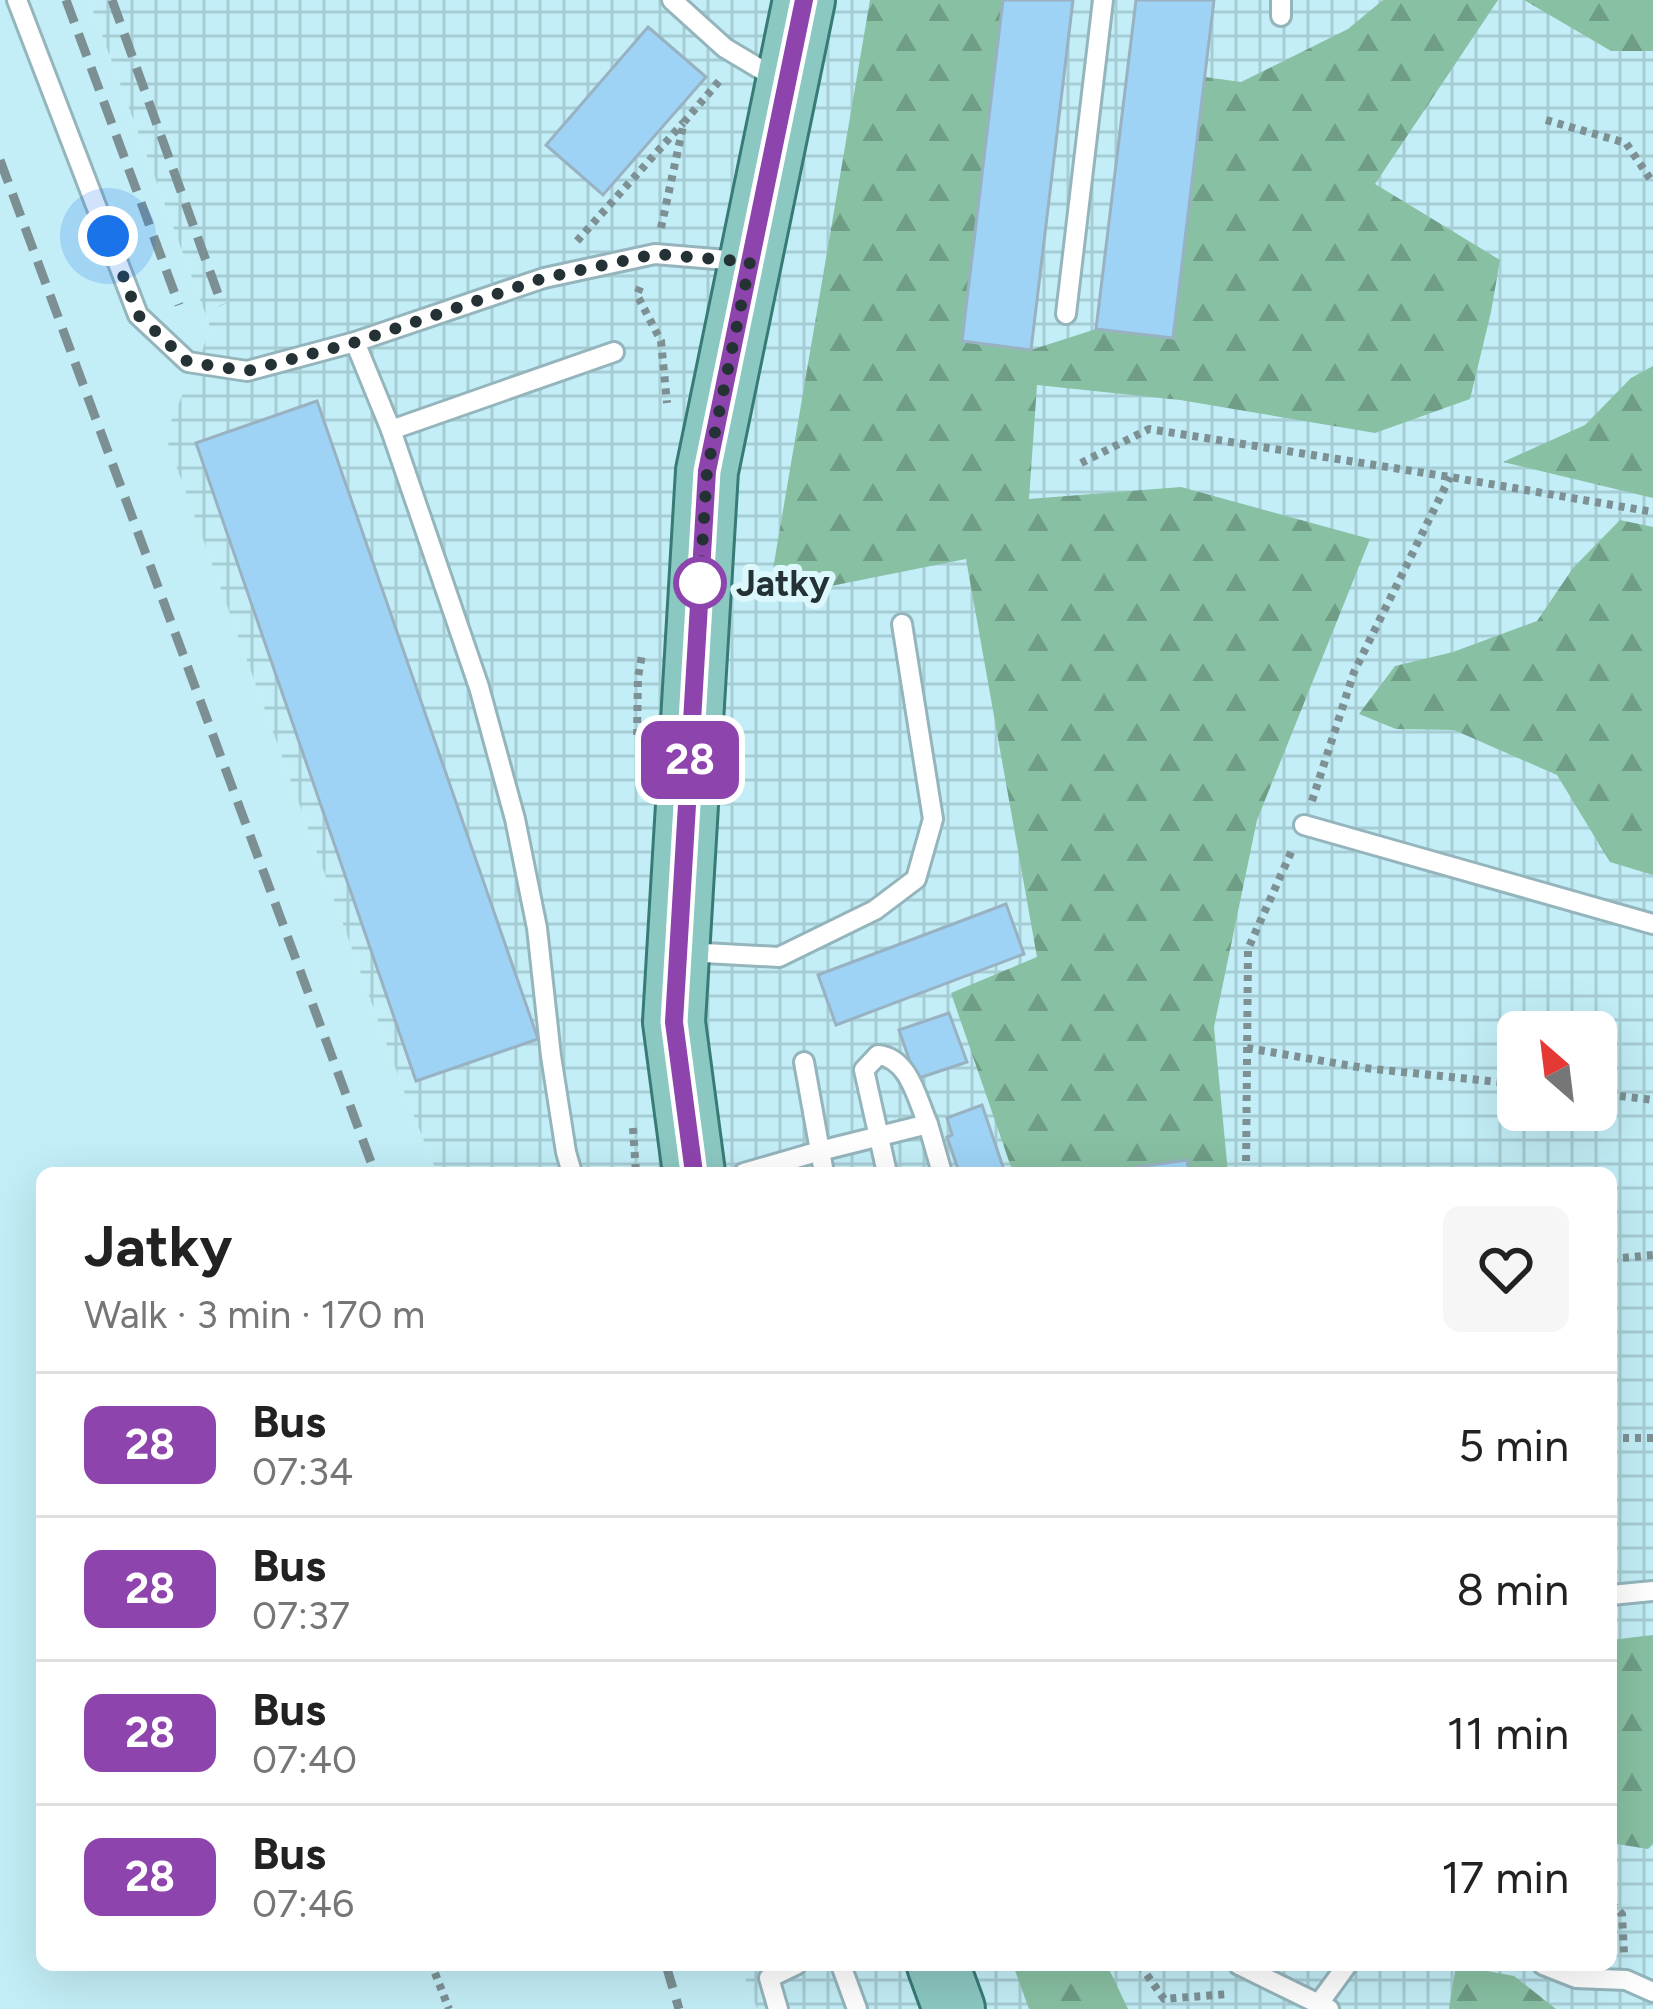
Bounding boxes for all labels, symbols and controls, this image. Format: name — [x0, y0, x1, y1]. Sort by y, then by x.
your location — [78, 206, 138, 266]
marker: Jatky — [675, 558, 725, 608]
place label: Jatky — [736, 562, 830, 605]
line badge: 28 — [636, 721, 744, 799]
text: 28 — [665, 734, 715, 785]
north arrow — [1497, 1011, 1617, 1131]
map controls — [1497, 1011, 1617, 1131]
button: heart — [1443, 1206, 1569, 1332]
text: Jatky — [84, 1212, 232, 1280]
text: Walk · 3 min · 170 m — [84, 1291, 425, 1338]
text: Bus — [252, 1394, 326, 1448]
text: 5 min — [1458, 1418, 1569, 1472]
text: 28 — [125, 1419, 175, 1470]
text: 07:34 — [252, 1448, 353, 1495]
text: Bus — [252, 1538, 326, 1592]
text: 8 min — [1456, 1562, 1569, 1616]
text: 28 — [125, 1563, 175, 1614]
text: 07:37 — [252, 1592, 350, 1639]
text: Bus — [252, 1682, 326, 1736]
text: 11 min — [1447, 1706, 1569, 1760]
text: 28 — [125, 1707, 175, 1758]
text: 07:40 — [252, 1736, 357, 1783]
text: Bus — [252, 1826, 326, 1880]
text: 17 min — [1441, 1850, 1569, 1904]
text: 28 — [125, 1851, 175, 1902]
text: 07:46 — [252, 1880, 354, 1927]

